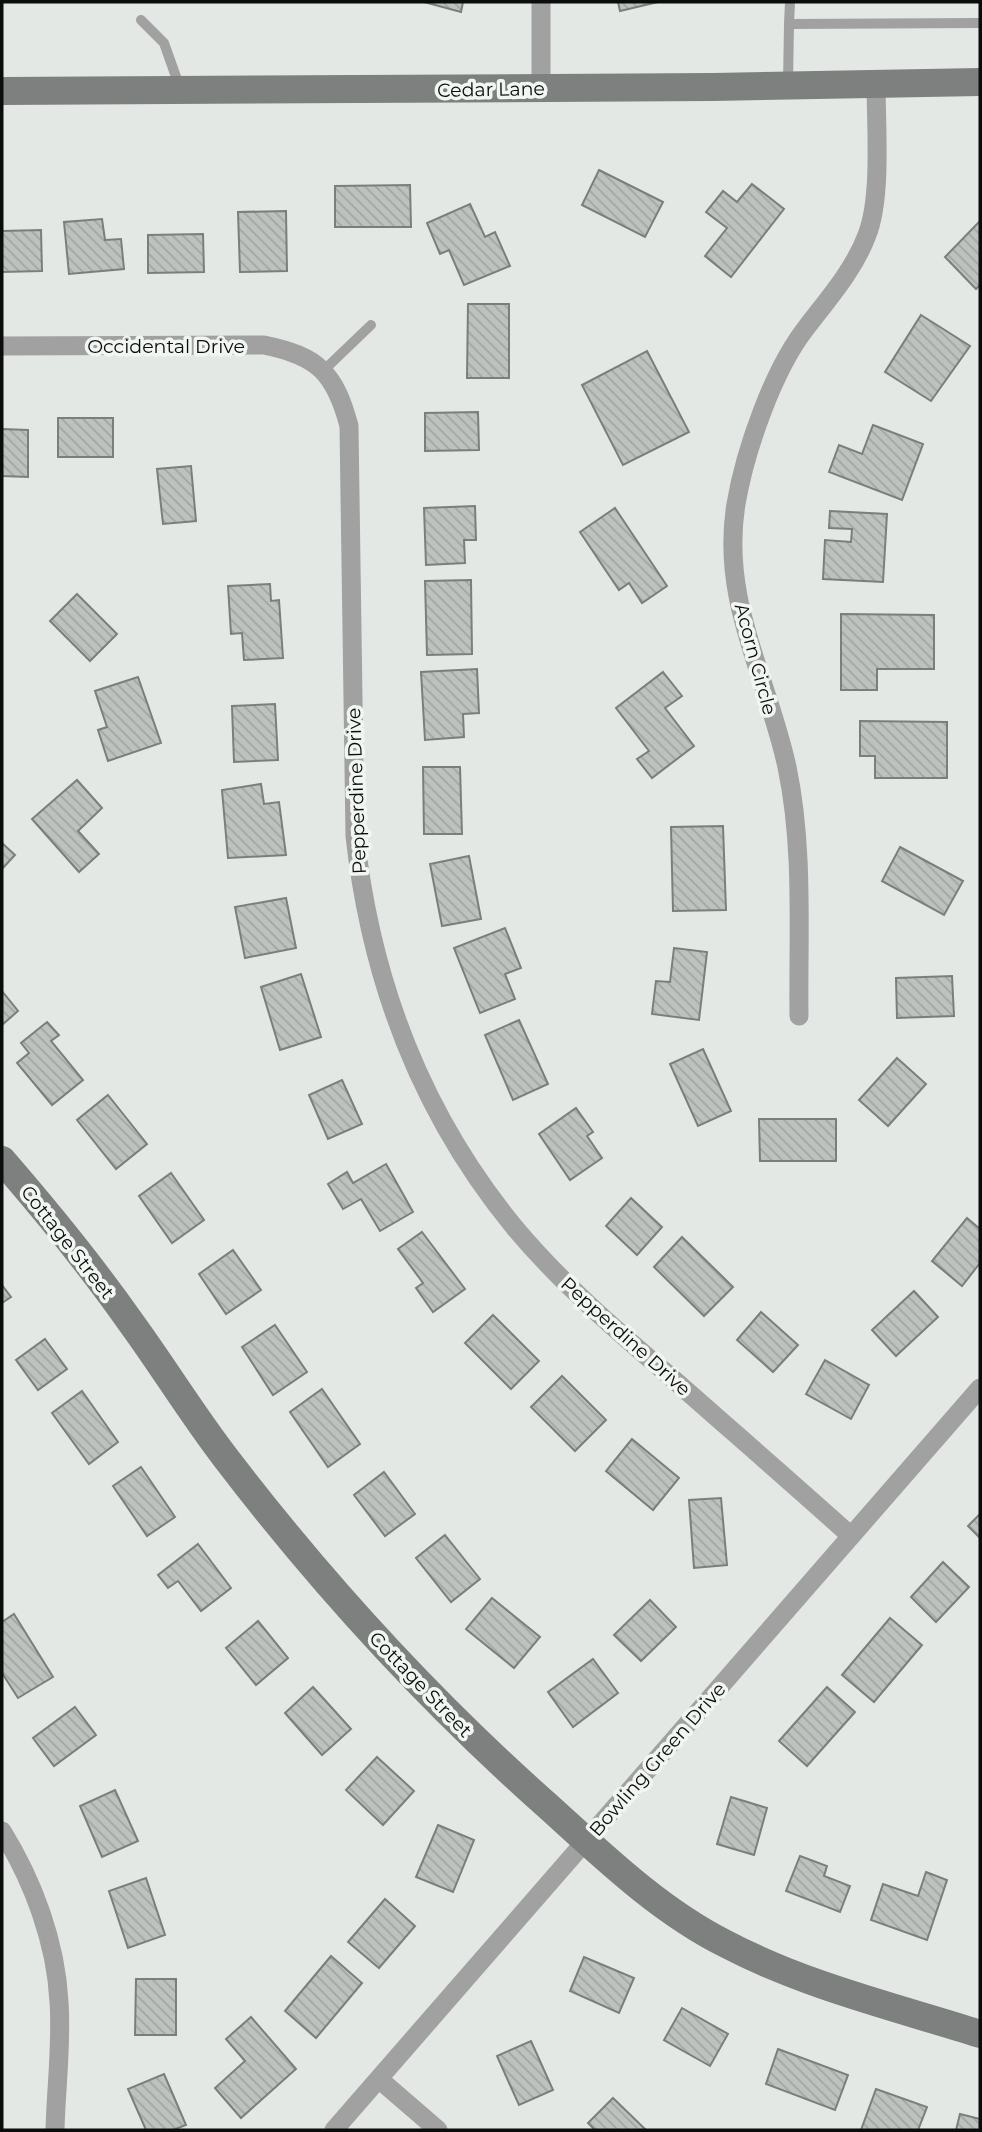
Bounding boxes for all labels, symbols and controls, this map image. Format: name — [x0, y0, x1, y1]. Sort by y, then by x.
street label: Cedar Lane — [437, 77, 545, 102]
street label: Occidental Drive — [87, 335, 245, 358]
street label: Acorn Circle — [730, 601, 781, 717]
street label: Pepperdine Drive — [342, 707, 371, 875]
street label: Cottage Street — [16, 1181, 119, 1304]
street label: Pepperdine Drive — [556, 1272, 695, 1401]
street label: Cottage Street — [364, 1627, 477, 1742]
street label: Bowling Green Drive — [584, 1678, 730, 1841]

